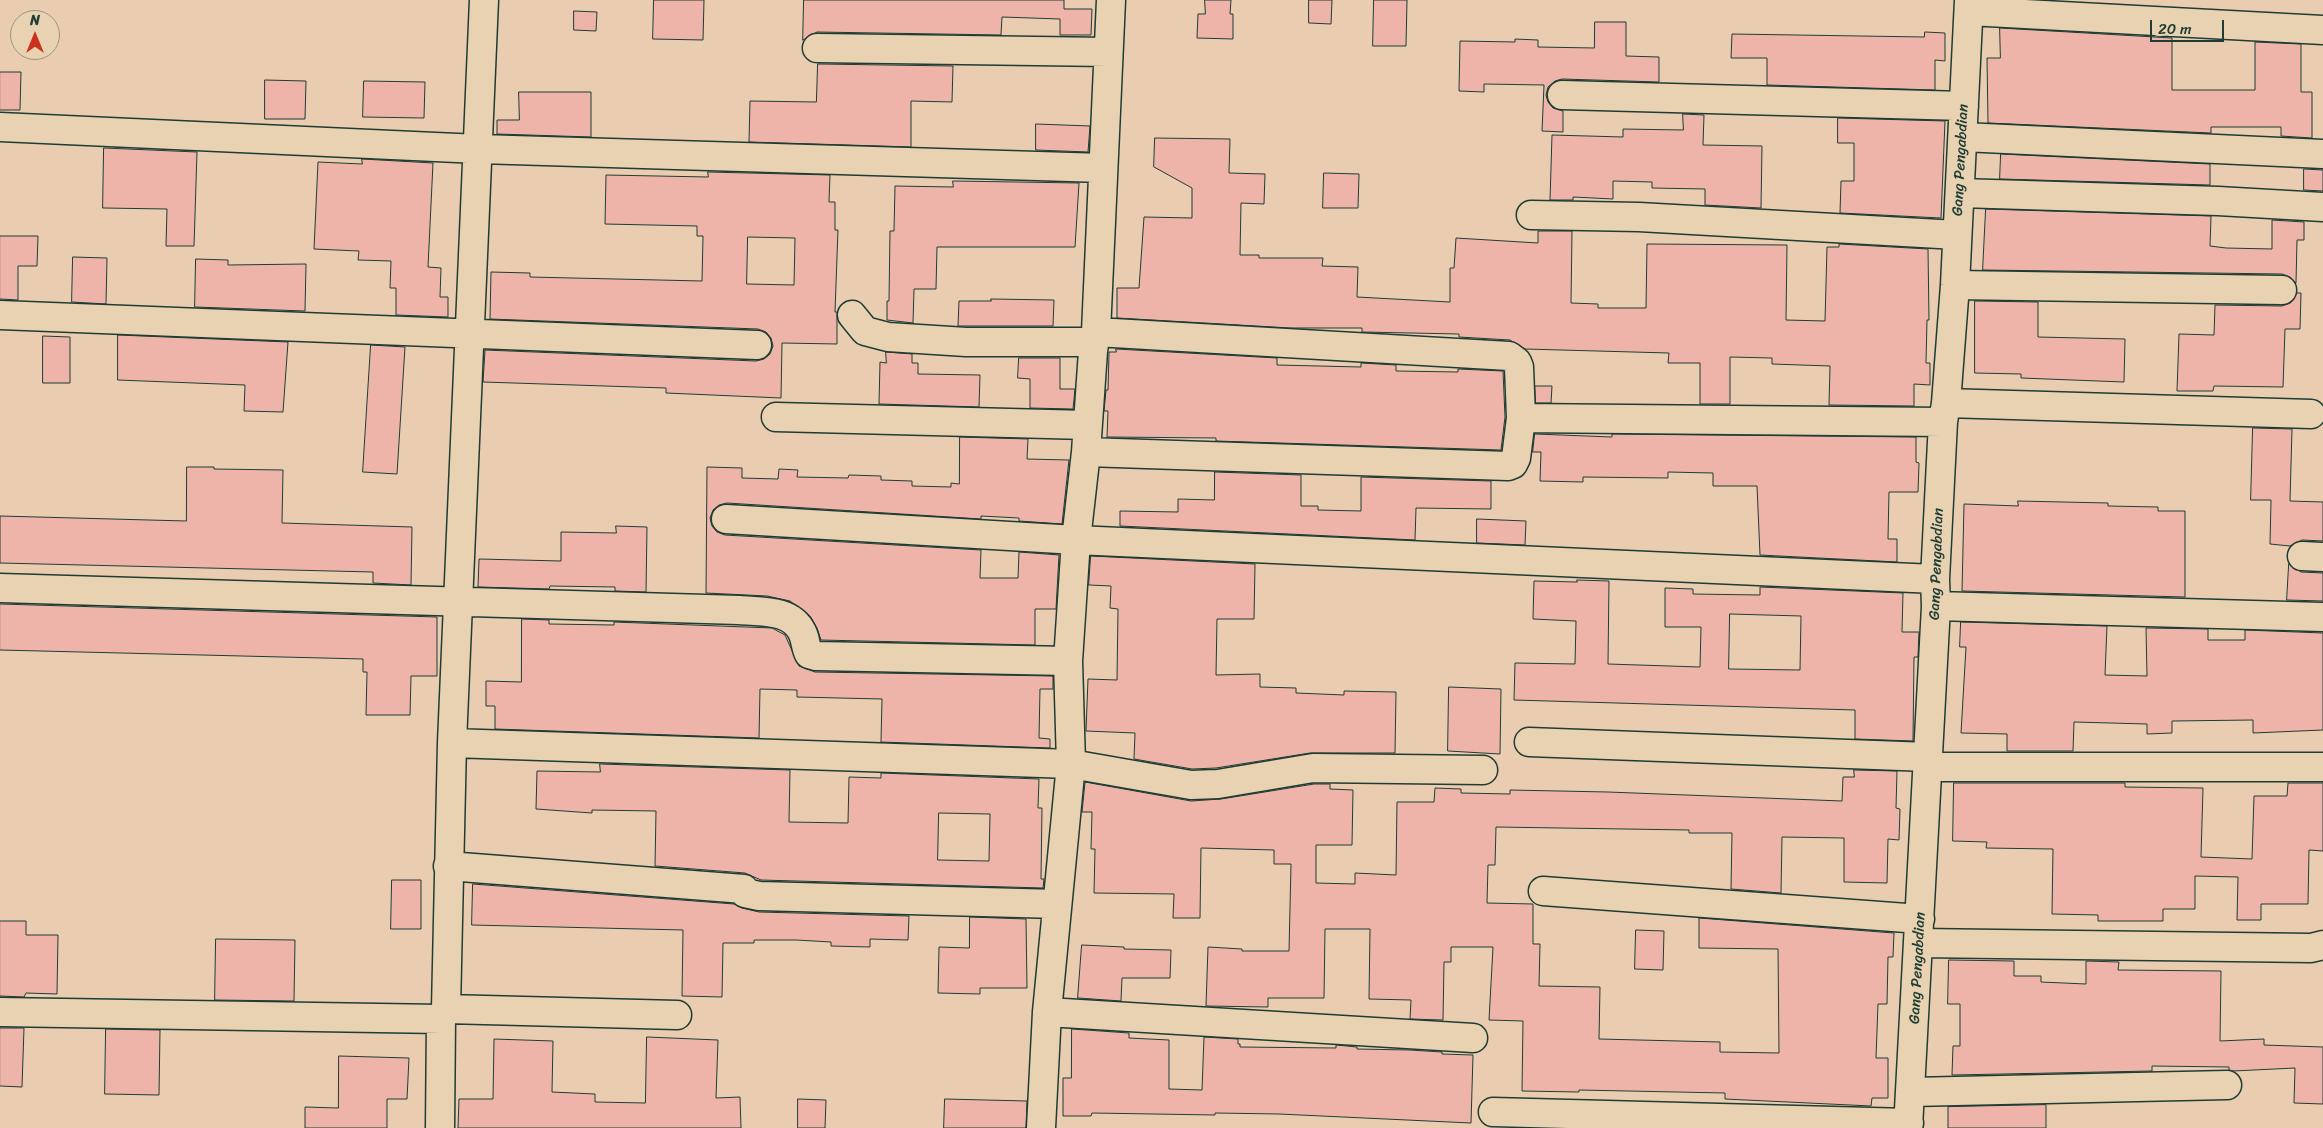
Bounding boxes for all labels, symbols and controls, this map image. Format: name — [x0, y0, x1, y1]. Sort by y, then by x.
text: N — [30, 8, 40, 33]
north arrow — [10, 10, 60, 60]
scale bar — [2153, 10, 2227, 42]
text: 20 m — [2158, 16, 2192, 42]
street label: Gang Pengabdian — [1949, 104, 1973, 216]
street label: Gang Pengabdian — [1926, 508, 1948, 620]
street label: Gang Pengabdian — [1906, 912, 1930, 1024]

